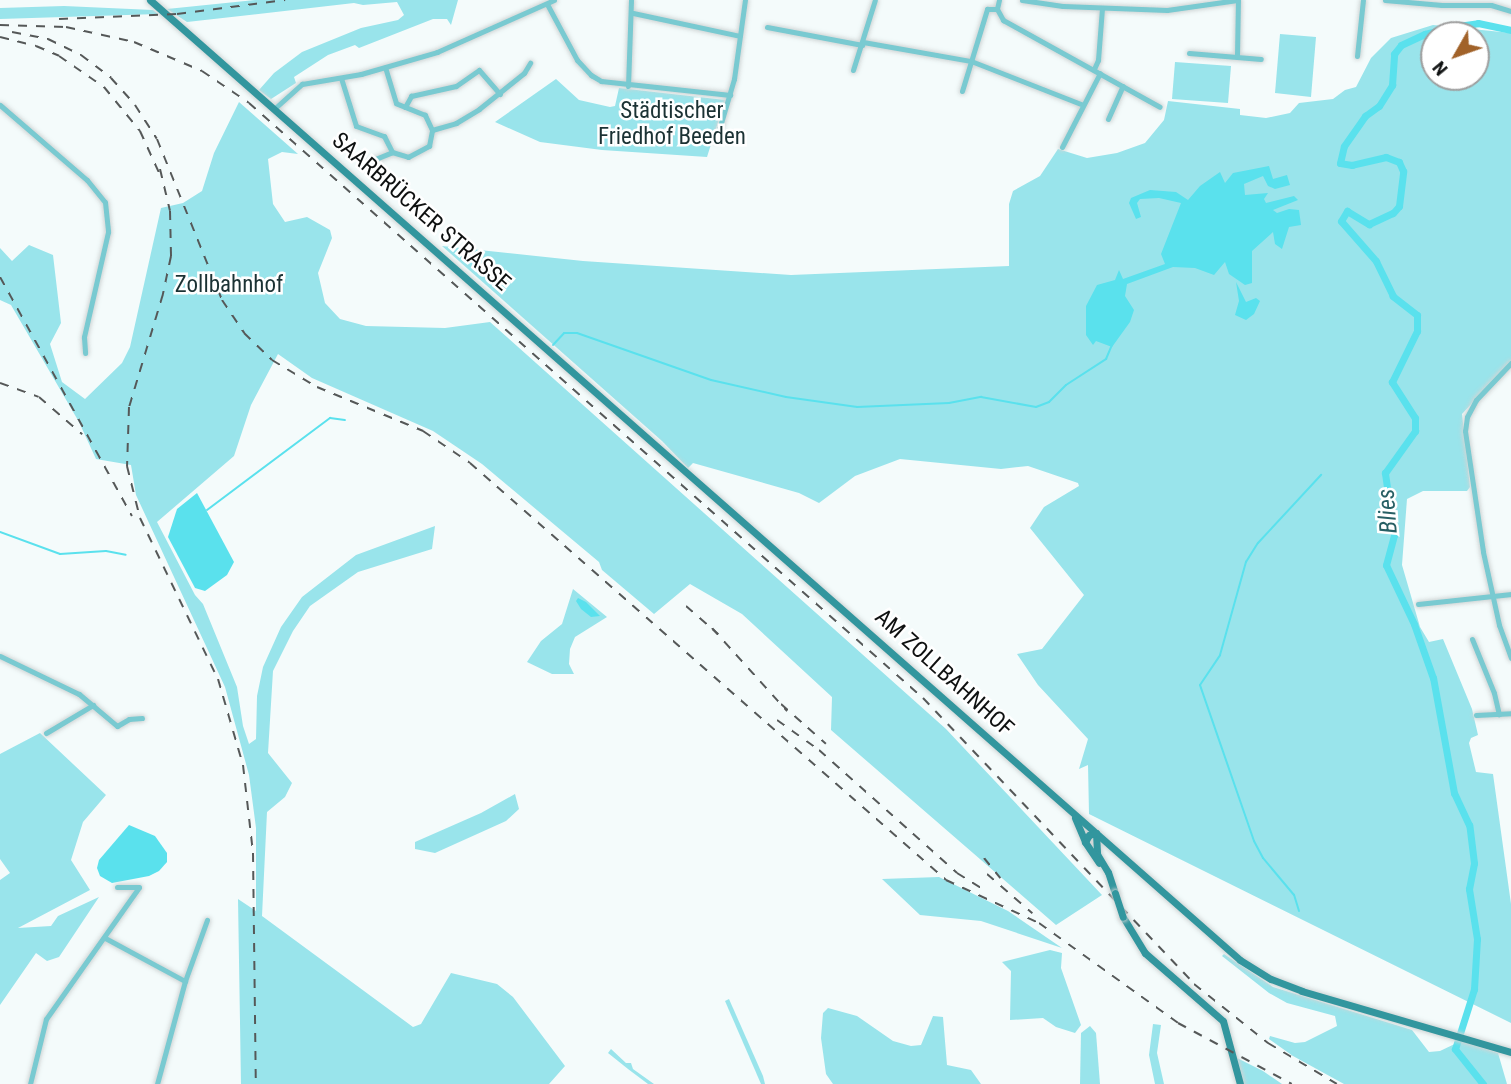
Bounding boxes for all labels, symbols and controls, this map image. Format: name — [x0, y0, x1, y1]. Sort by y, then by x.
north arrow — [1420, 21, 1490, 91]
text: N — [1428, 57, 1453, 80]
park label: Städtischer Friedhof Beeden — [598, 97, 746, 151]
street label: SAARBRÜCKER STRASSE — [326, 127, 516, 297]
park label: Zollbahnhof — [175, 271, 283, 299]
water label: Blies — [1372, 488, 1404, 534]
street label: AM ZOLLBAHNHOF — [869, 604, 1019, 742]

